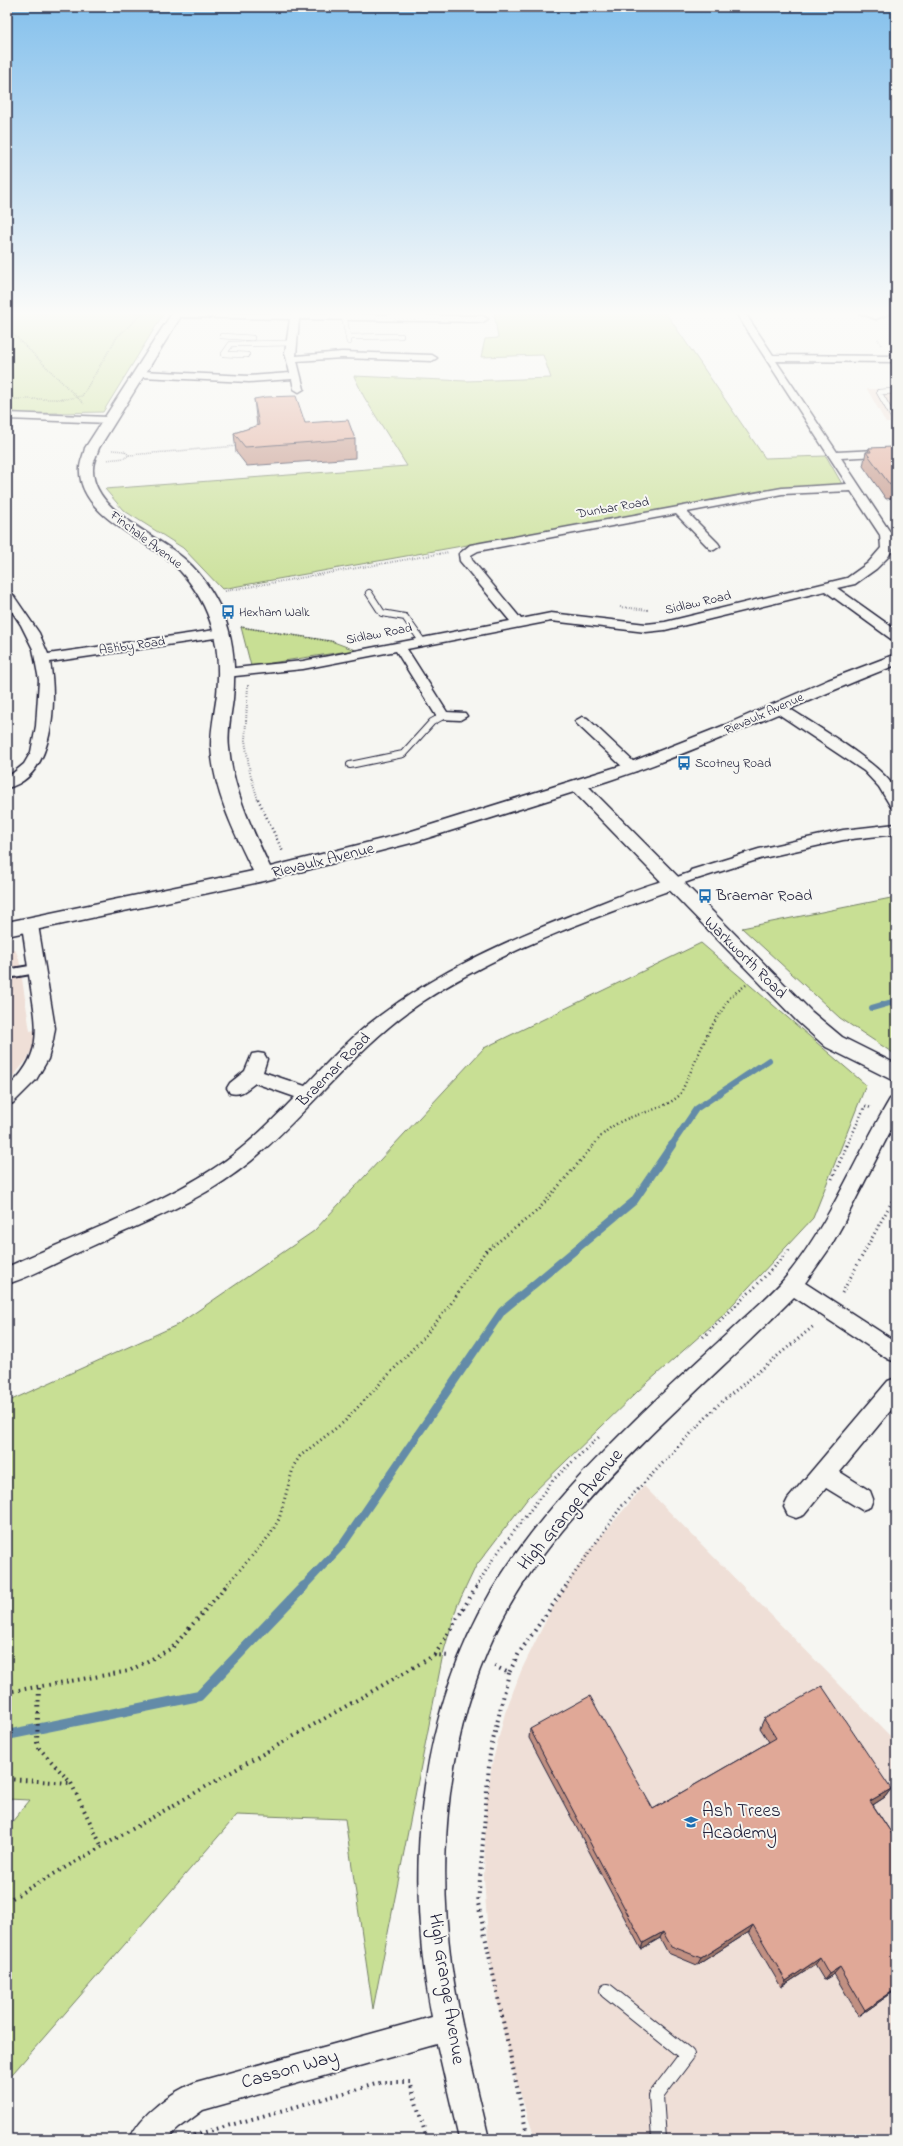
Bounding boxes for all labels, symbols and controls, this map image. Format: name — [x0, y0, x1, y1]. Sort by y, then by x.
street label: Dunbar Road — [575, 492, 651, 524]
street label: Finchale Avenue — [105, 506, 186, 574]
street label: Sidlaw Road — [663, 586, 734, 620]
place label: Hexham Walk — [239, 603, 310, 622]
bus stop icon: Hexham Walk — [220, 604, 236, 620]
street label: Sidlaw Road — [344, 618, 415, 650]
street label: Ashby Road — [98, 632, 167, 661]
street label: Rievaulx Avenue — [721, 688, 807, 740]
place label: Scotney Road — [695, 754, 772, 774]
bus stop icon: Scotney Road — [676, 755, 692, 771]
street label: Rievaulx Avenue — [269, 837, 377, 885]
place label: Braemar Road — [715, 884, 812, 908]
bus stop icon: Braemar Road — [697, 888, 713, 904]
street label: Warkworth Road — [698, 911, 792, 1005]
street label: Braemar Road — [291, 1027, 377, 1113]
street label: High Grange Avenue — [512, 1443, 632, 1578]
place label: Ash Trees Academy — [702, 1798, 781, 1848]
school or university icon: Ash Trees Academy — [683, 1814, 699, 1830]
street label: High Grange Avenue — [419, 1912, 471, 2067]
street label: Casson Way — [238, 2043, 342, 2098]

